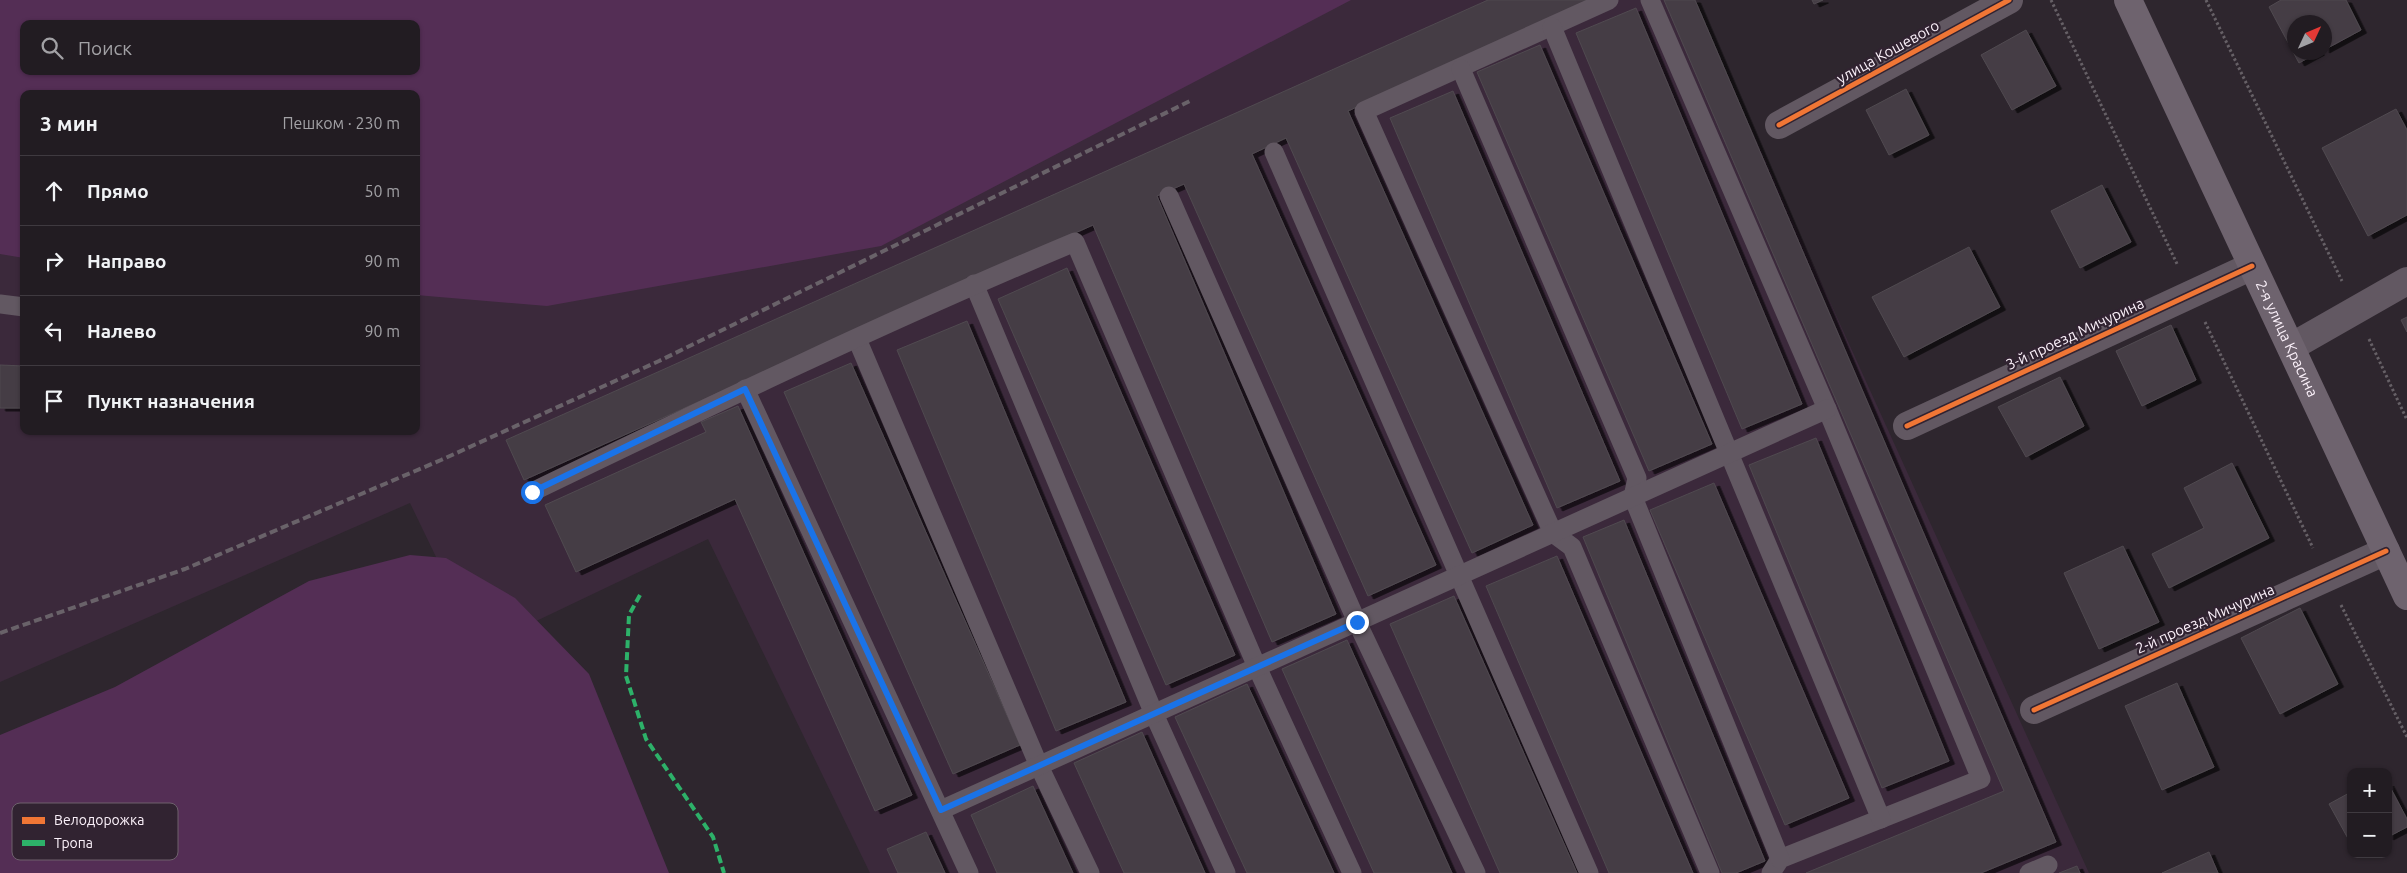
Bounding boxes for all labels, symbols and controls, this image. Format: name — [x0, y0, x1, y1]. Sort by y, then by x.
north arrow — [2287, 15, 2332, 60]
street label: улица Кошевого — [1834, 16, 1942, 87]
search box — [20, 20, 420, 75]
icon: search — [38, 34, 66, 62]
text: Поиск — [78, 37, 132, 59]
text: 3 мин — [40, 111, 98, 135]
text: Пешком · 230 m — [282, 114, 400, 132]
icon: ahead — [40, 177, 68, 205]
text: Прямо — [87, 180, 149, 202]
text: 50 m — [364, 182, 400, 200]
icon: right — [40, 247, 68, 275]
text: Направо — [87, 250, 167, 272]
text: 90 m — [364, 252, 400, 270]
street label: 2-я улица Красина — [2252, 277, 2322, 400]
street label: 3-й проезд Мичурина — [2003, 294, 2146, 373]
icon: left — [40, 317, 68, 345]
text: Налево — [87, 320, 156, 342]
text: 90 m — [364, 322, 400, 340]
icon: arrive — [40, 387, 68, 415]
text: Пункт назначения — [87, 390, 255, 412]
route start — [521, 481, 544, 504]
street label: 2-й проезд Мичурина — [2133, 580, 2277, 657]
route end — [1346, 611, 1369, 634]
map controls — [2347, 768, 2392, 858]
button: + — [2347, 768, 2392, 813]
legend — [12, 803, 178, 860]
text: Велодорожка — [54, 812, 144, 828]
button: − — [2347, 813, 2392, 858]
text: Тропа — [54, 835, 93, 851]

